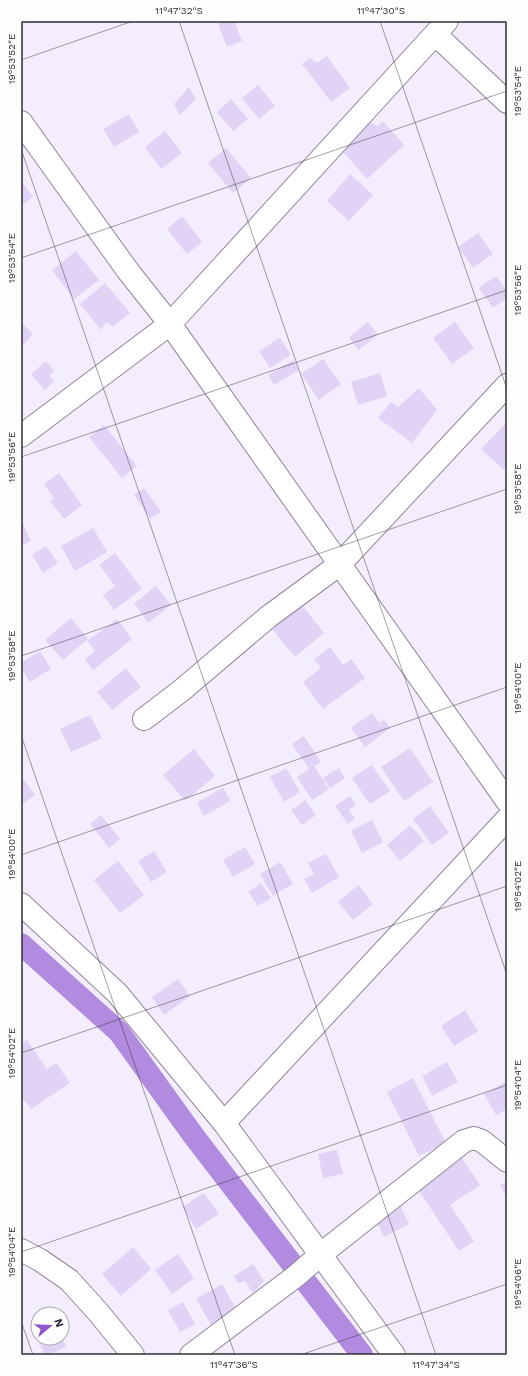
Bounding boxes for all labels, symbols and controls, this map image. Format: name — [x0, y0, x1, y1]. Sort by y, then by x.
text: 11°47'32"S — [155, 5, 203, 16]
text: 11°47'30"S — [357, 5, 405, 16]
text: 19°53'52"E — [6, 34, 17, 84]
text: 19°53'54"E — [512, 66, 523, 116]
text: 19°53'54"E — [6, 233, 17, 283]
text: 19°53'56"E — [512, 265, 523, 315]
text: 19°53'56"E — [6, 432, 17, 482]
text: 19°53'58"E — [512, 463, 523, 515]
text: 19°53'58"E — [6, 630, 17, 682]
text: 19°54'00"E — [512, 662, 523, 714]
text: 19°54'00"E — [6, 828, 17, 880]
text: 19°54'02"E — [512, 861, 523, 911]
text: 19°54'02"E — [6, 1028, 17, 1078]
text: 19°54'04"E — [512, 1060, 523, 1110]
text: 19°54'04"E — [6, 1227, 17, 1277]
text: 19°54'06"E — [512, 1258, 523, 1310]
north arrow — [30, 1306, 70, 1346]
text: N — [52, 1317, 66, 1329]
text: 11°47'36"S — [210, 1359, 258, 1370]
text: 11°47'34"S — [412, 1359, 460, 1370]

